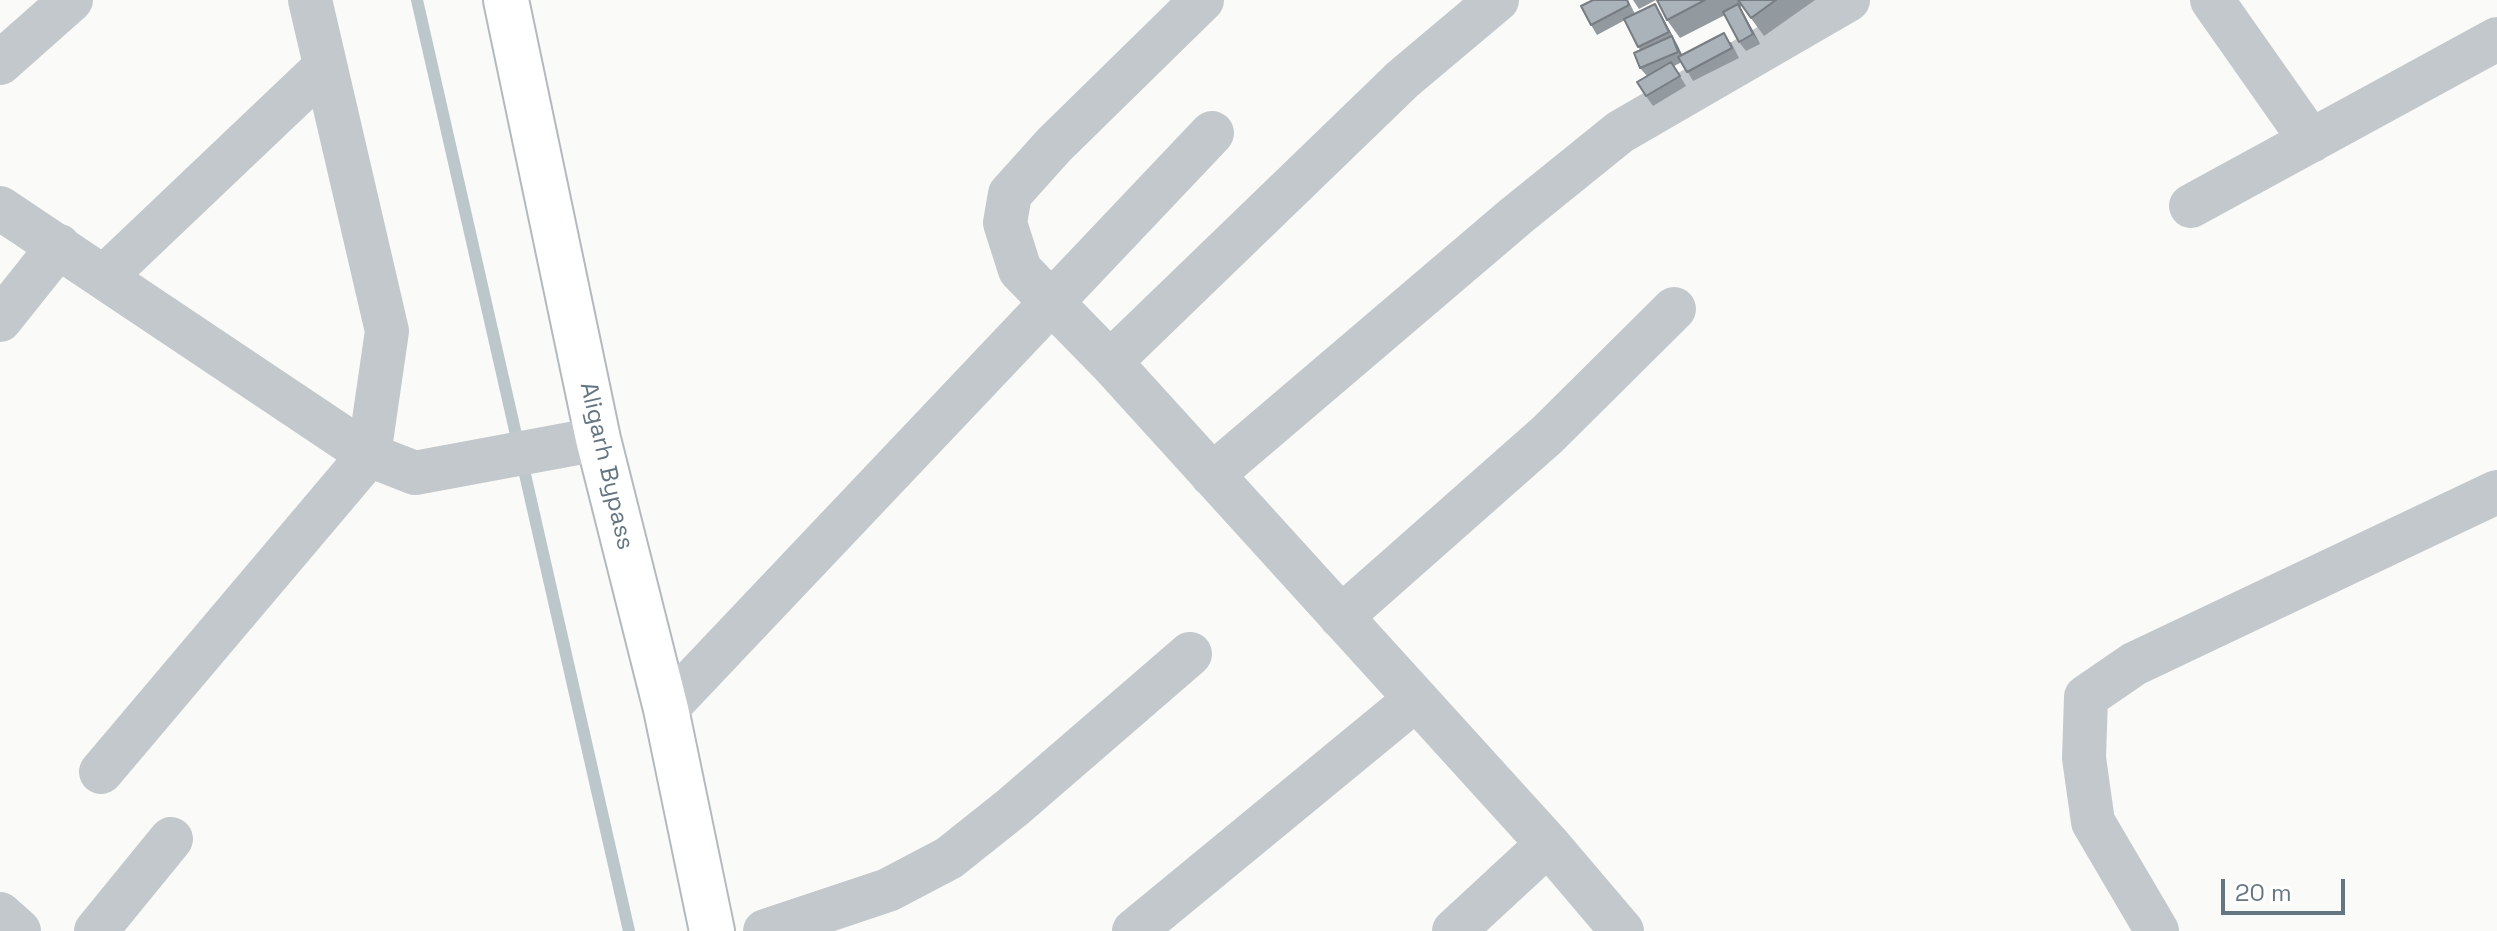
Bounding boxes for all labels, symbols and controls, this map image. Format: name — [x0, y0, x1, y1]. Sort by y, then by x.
street label: Aligarh Bypass — [573, 379, 639, 553]
scale bar — [2225, 863, 2349, 913]
text: 20 m — [2235, 877, 2292, 908]

